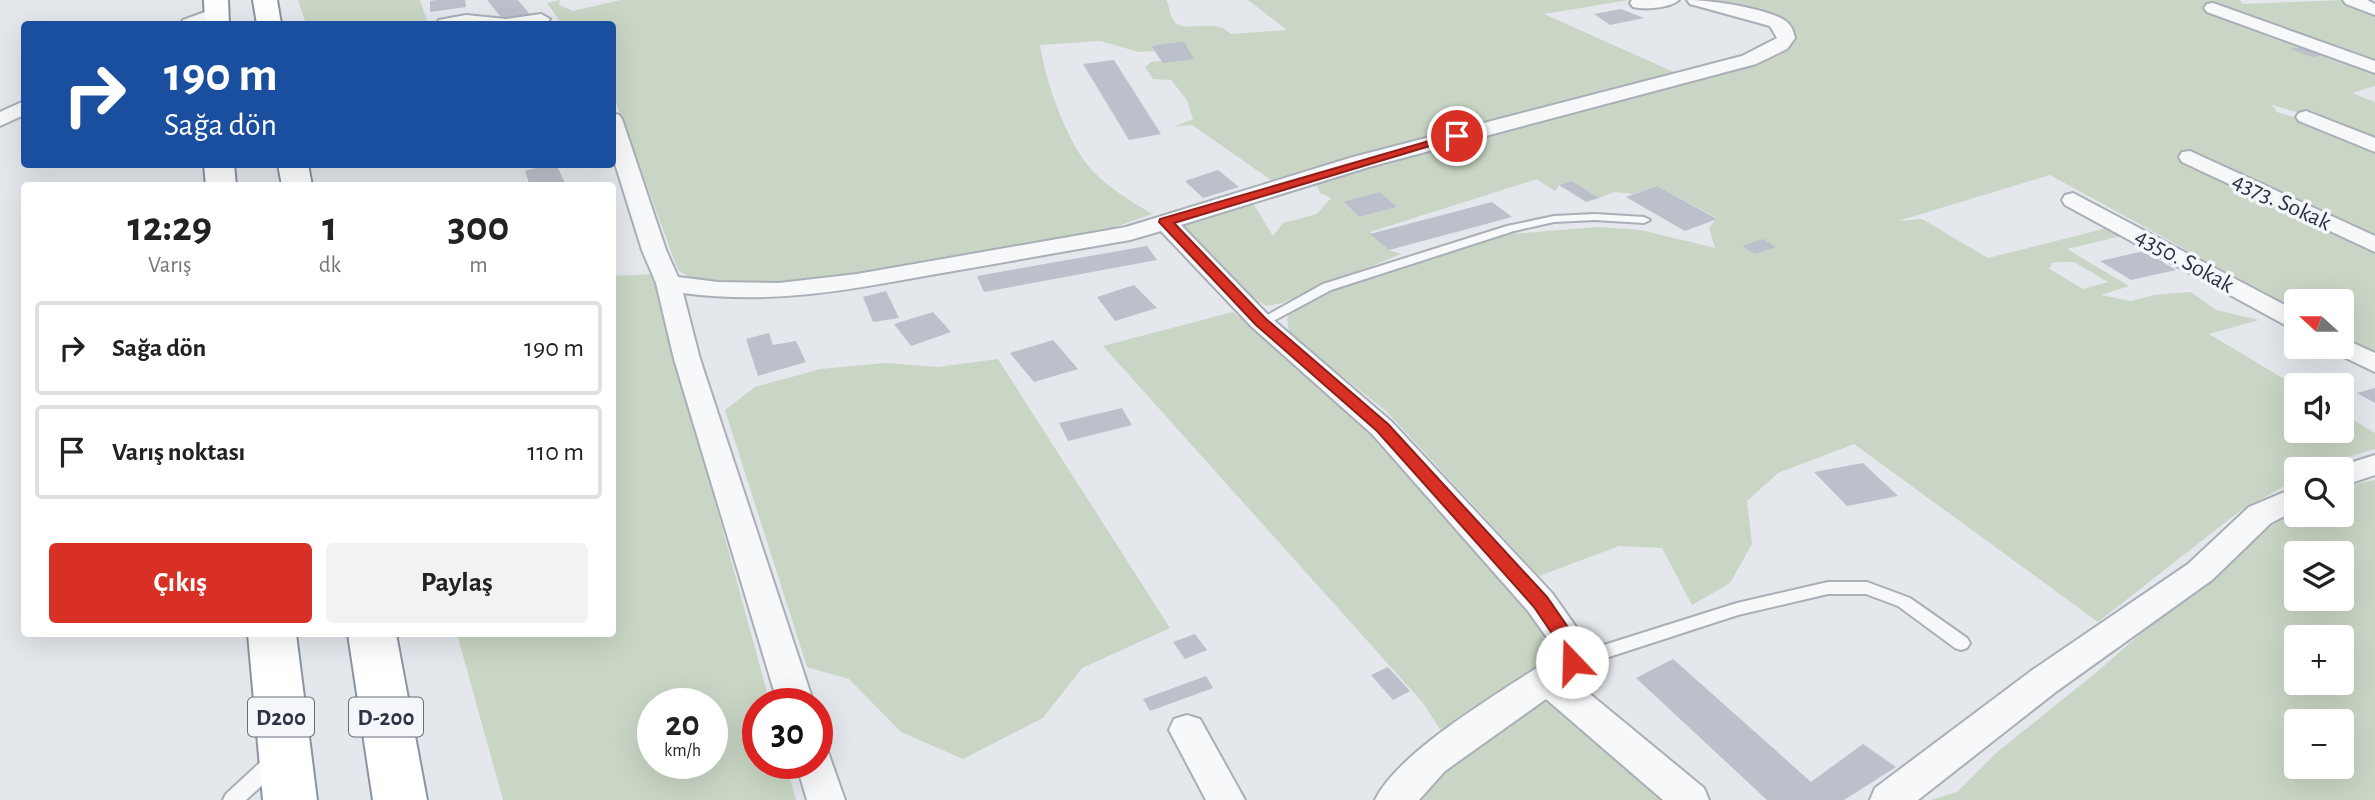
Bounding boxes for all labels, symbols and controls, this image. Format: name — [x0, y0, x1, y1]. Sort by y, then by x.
icon: right — [49, 49, 140, 140]
text: 190 m — [164, 51, 278, 100]
pin — [1427, 106, 1487, 166]
text: Sağa dön — [164, 109, 277, 141]
icon: arrive — [1438, 117, 1476, 155]
street label: 4373. Sokak — [2229, 169, 2335, 235]
text: 12:29 — [128, 206, 212, 248]
text: 1 — [322, 206, 337, 248]
text: 300 — [448, 206, 509, 248]
street label: 4350. Sokak — [2131, 224, 2238, 298]
text: Varış — [148, 254, 192, 277]
text: dk — [319, 254, 341, 277]
text: m — [469, 254, 488, 277]
north arrow — [2284, 289, 2354, 359]
map controls — [2284, 289, 2354, 779]
icon: right — [53, 329, 91, 367]
text: Sağa dön — [112, 335, 206, 361]
text: 190 m — [524, 335, 584, 361]
button: sound — [2284, 373, 2354, 443]
icon: arrive — [53, 433, 91, 471]
text: Varış noktası — [112, 439, 245, 465]
text: 110 m — [527, 439, 584, 465]
button: search — [2284, 457, 2354, 527]
button: layers — [2284, 541, 2354, 611]
button: Çıkış — [49, 543, 312, 623]
button: Paylaş — [326, 543, 588, 623]
position arrow — [1535, 625, 1609, 699]
button: + — [2284, 625, 2354, 695]
speed limit sign: 30 — [742, 688, 833, 779]
road number: D200 — [248, 698, 314, 736]
road number: D-200 — [349, 698, 423, 736]
text: 20 — [665, 707, 700, 742]
button: − — [2284, 709, 2354, 779]
text: km/h — [664, 742, 701, 760]

